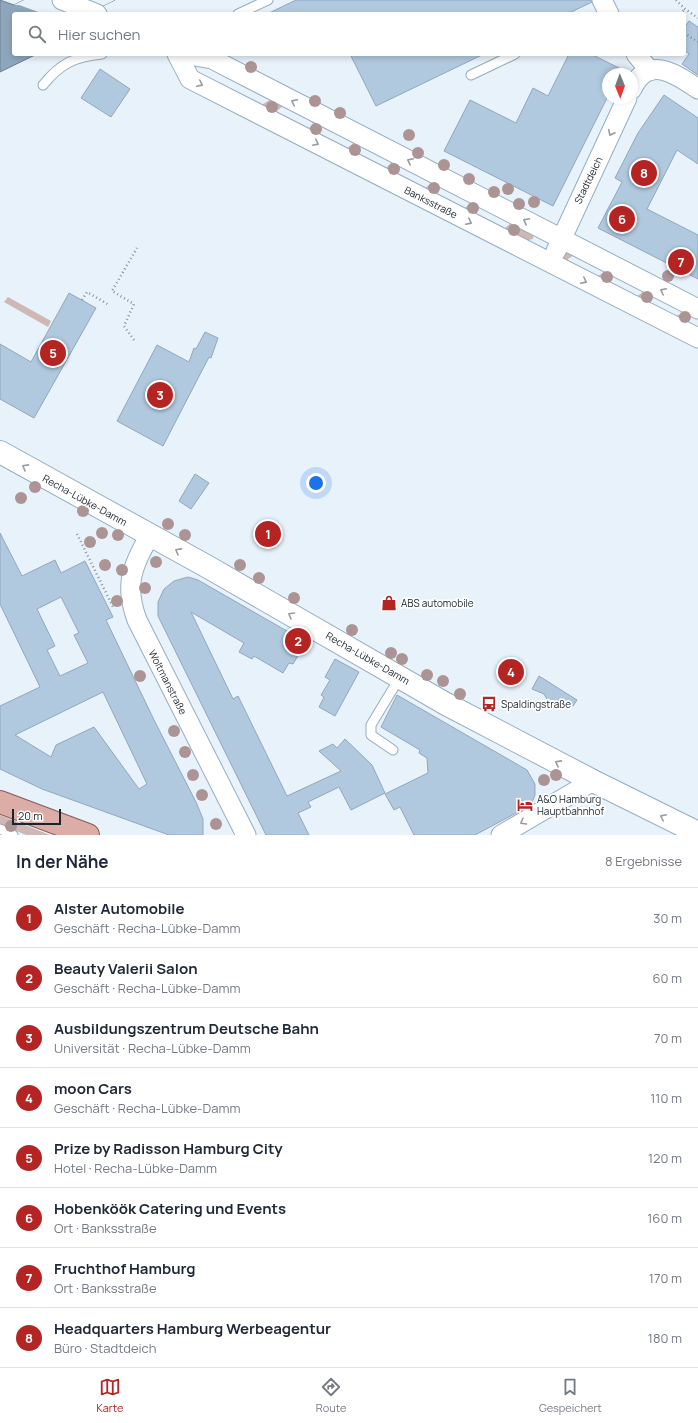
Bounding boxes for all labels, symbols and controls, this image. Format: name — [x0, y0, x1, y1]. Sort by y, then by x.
search box — [12, 12, 686, 56]
icon: search — [26, 23, 48, 45]
text: Hier suchen — [58, 24, 140, 45]
north arrow — [602, 68, 638, 104]
one-way arrow — [196, 79, 203, 87]
one-way arrow — [291, 99, 299, 107]
one-way arrow — [608, 129, 616, 137]
one-way arrow — [311, 138, 319, 146]
street label: Stadtdeich — [571, 154, 606, 206]
pin: 8 — [631, 158, 657, 188]
one-way arrow — [407, 159, 414, 166]
street label: Banksstraße — [402, 183, 460, 221]
pin: 6 — [609, 204, 635, 234]
one-way arrow — [464, 217, 472, 224]
one-way arrow — [523, 218, 530, 226]
pin: 7 — [668, 247, 694, 277]
one-way arrow — [580, 276, 588, 283]
one-way arrow — [660, 288, 667, 296]
pin: 5 — [40, 338, 66, 368]
pin: 3 — [147, 380, 173, 410]
one-way arrow — [22, 464, 30, 471]
street label: Recha-Lübke-Damm — [40, 471, 130, 529]
your location — [306, 473, 326, 493]
pin: 1 — [255, 519, 281, 549]
one-way arrow — [175, 548, 182, 555]
shop icon: ABS automobile — [380, 594, 398, 612]
place label: ABS automobile — [401, 596, 474, 610]
one-way arrow — [288, 612, 295, 619]
pin: 2 — [285, 626, 311, 656]
street label: Recha-Lübke-Damm — [324, 628, 412, 688]
street label: Woltmanstraße — [146, 647, 190, 717]
pin: 4 — [498, 657, 524, 687]
bus stop icon: Spaldingstraße — [480, 695, 498, 713]
place label: Spaldingstraße — [501, 697, 571, 711]
one-way arrow — [555, 760, 562, 768]
place label: A&O Hamburg Hauptbahnhof — [537, 792, 604, 818]
hotel icon: A&O Hamburg Hauptbahnhof — [516, 796, 534, 814]
scale bar — [12, 807, 61, 826]
text: 20 m — [18, 808, 43, 823]
one-way arrow — [659, 814, 667, 821]
one-way arrow — [520, 818, 527, 825]
text: In der Nähe — [16, 850, 109, 873]
text: 8 Ergebnisse — [605, 852, 682, 870]
text: Alster Automobile — [54, 898, 185, 919]
text: 1 — [26, 909, 32, 927]
text: 30 m — [653, 909, 682, 927]
text: Geschäft · Recha-Lübke-Damm — [54, 919, 241, 937]
text: Beauty Valerii Salon — [54, 958, 198, 979]
text: 2 — [25, 969, 33, 987]
text: 60 m — [652, 969, 682, 987]
text: Geschäft · Recha-Lübke-Damm — [54, 979, 241, 997]
text: Ausbildungszentrum Deutsche Bahn — [54, 1018, 319, 1039]
text: 3 — [25, 1029, 33, 1047]
text: 70 m — [654, 1029, 682, 1047]
text: Universität · Recha-Lübke-Damm — [54, 1039, 251, 1057]
text: moon Cars — [54, 1078, 132, 1099]
text: 4 — [25, 1089, 33, 1107]
text: 110 m — [650, 1089, 682, 1107]
text: Geschäft · Recha-Lübke-Damm — [54, 1099, 241, 1117]
text: Prize by Radisson Hamburg City — [54, 1138, 283, 1159]
text: 5 — [25, 1149, 33, 1167]
text: 120 m — [648, 1149, 682, 1167]
text: Hotel · Recha-Lübke-Damm — [54, 1159, 217, 1177]
text: Hobenköök Catering und Events — [54, 1198, 286, 1219]
text: 6 — [25, 1209, 33, 1227]
text: 160 m — [647, 1209, 682, 1227]
text: Ort · Banksstraße — [54, 1219, 157, 1237]
text: Fruchthof Hamburg — [54, 1258, 196, 1279]
text: 7 — [26, 1269, 32, 1287]
text: 170 m — [649, 1269, 682, 1287]
text: Ort · Banksstraße — [54, 1279, 157, 1297]
text: Headquarters Hamburg Werbeagentur — [54, 1318, 331, 1339]
text: 8 — [25, 1329, 33, 1347]
text: 180 m — [648, 1329, 682, 1347]
text: Büro · Stadtdeich — [54, 1339, 156, 1357]
tab: Karte — [96, 1376, 123, 1415]
tab: Route — [316, 1376, 346, 1415]
tab: Gespeichert — [539, 1376, 602, 1415]

